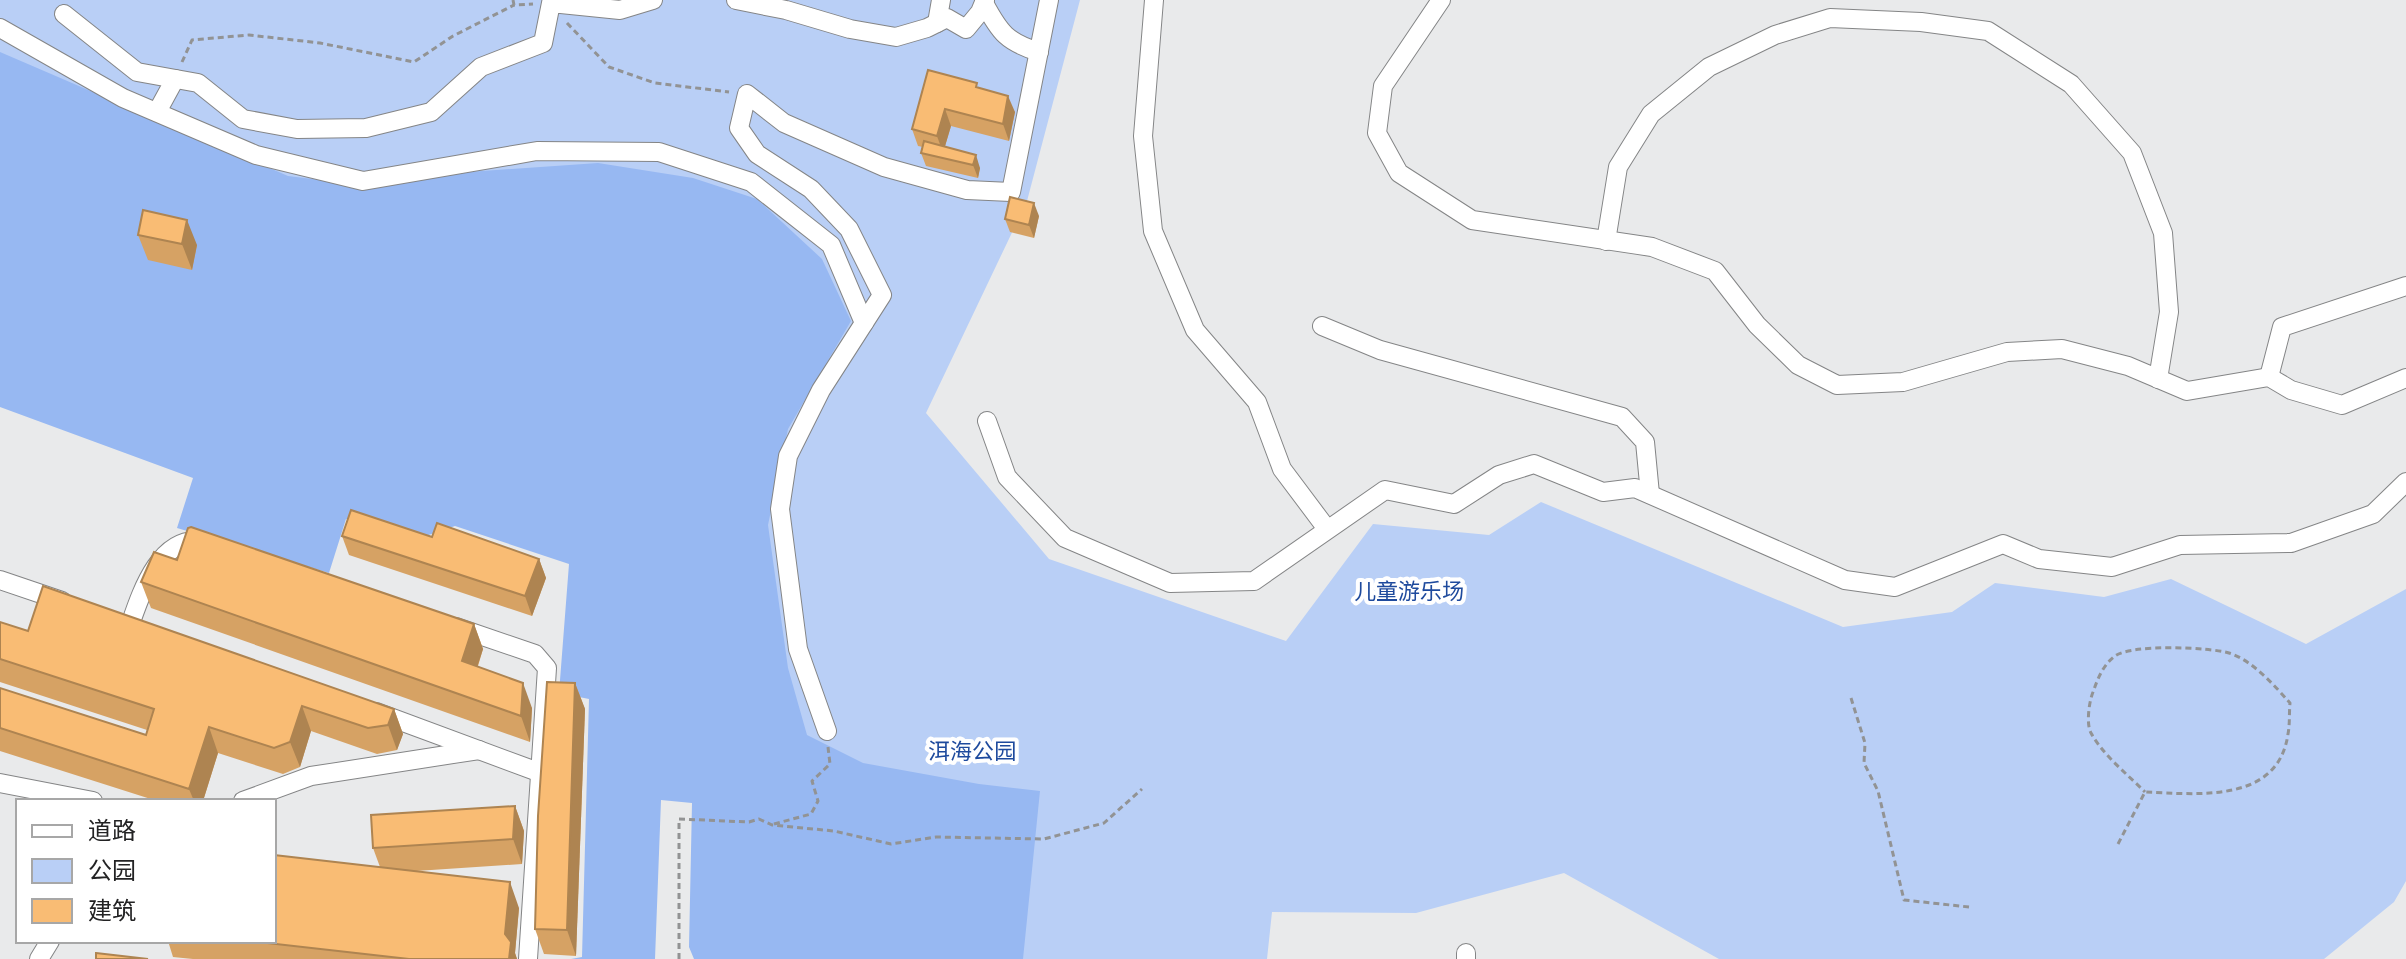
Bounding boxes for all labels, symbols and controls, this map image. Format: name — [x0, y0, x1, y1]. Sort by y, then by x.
park label: 儿童游乐场 — [1354, 578, 1464, 604]
park label: 洱海公园 — [928, 738, 1016, 764]
legend — [16, 799, 276, 943]
text: 道路 — [88, 817, 136, 844]
text: 公园 — [88, 857, 136, 884]
text: 建筑 — [88, 897, 136, 924]

